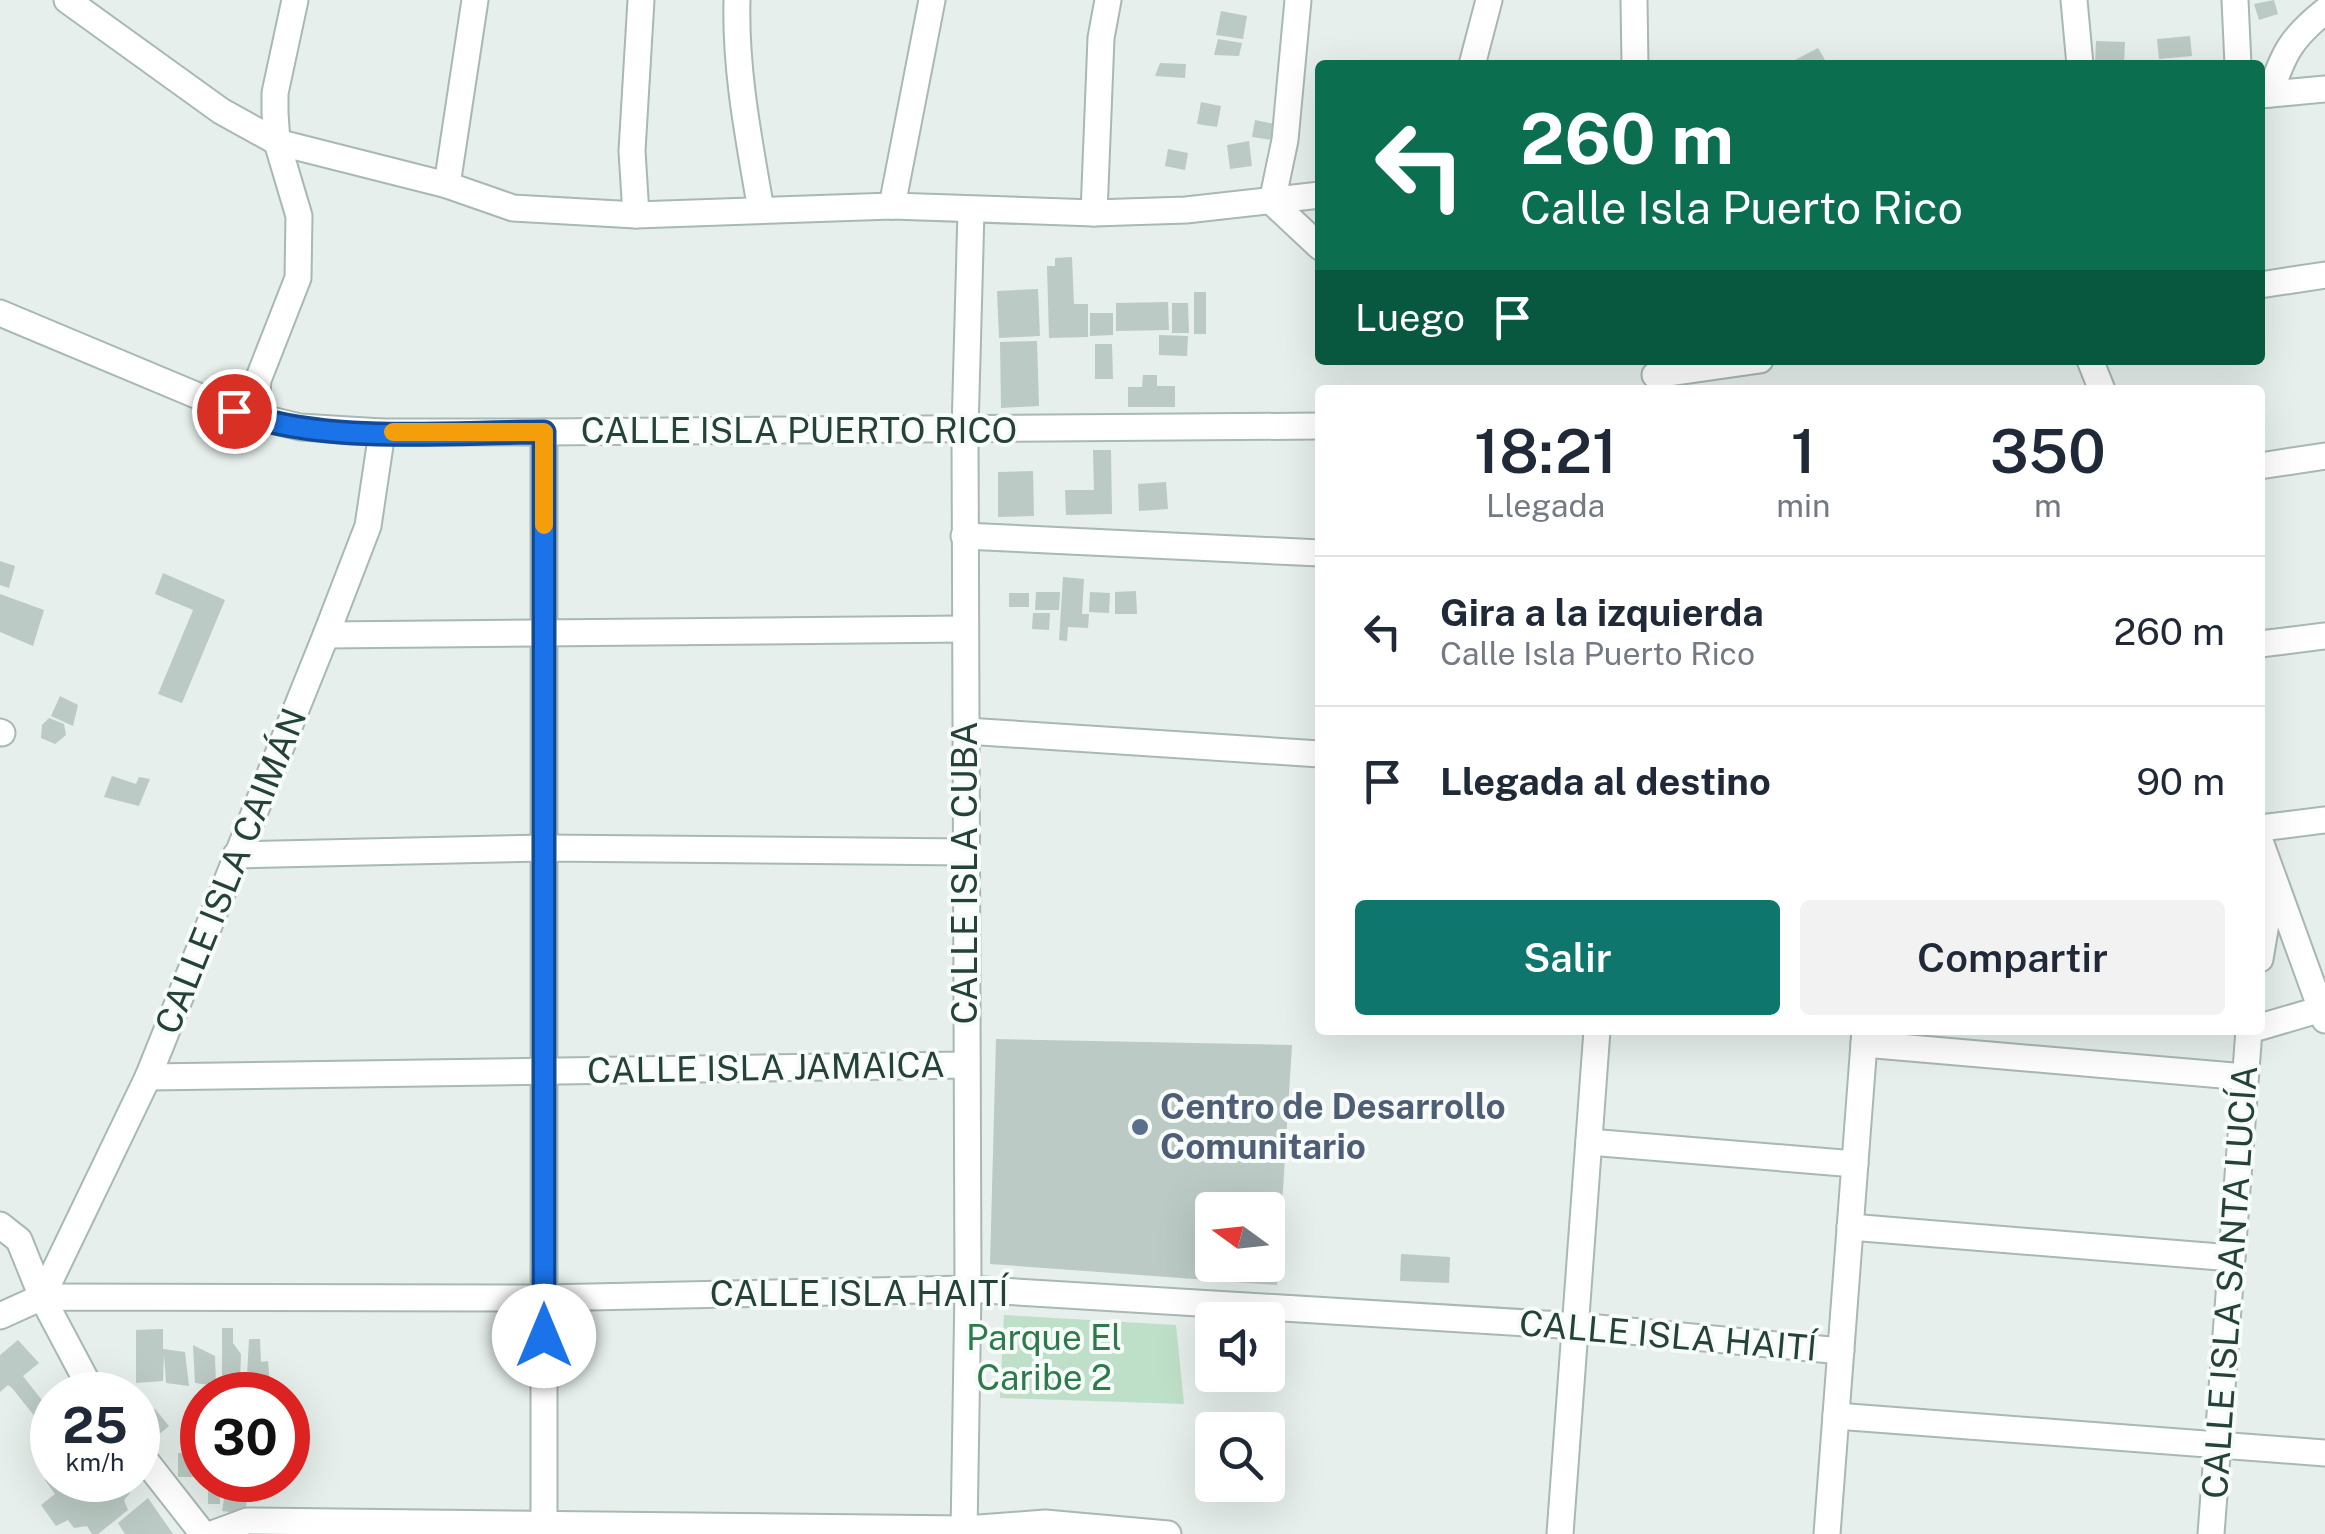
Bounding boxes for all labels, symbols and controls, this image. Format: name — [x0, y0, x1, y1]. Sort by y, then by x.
text: 260 m — [1520, 97, 1734, 180]
icon: left — [1355, 100, 1485, 230]
text: Calle Isla Puerto Rico — [1520, 181, 1963, 234]
icon: arrive — [1485, 290, 1540, 345]
text: Luego — [1355, 295, 1465, 340]
pin — [192, 369, 277, 454]
icon: arrive — [207, 384, 262, 439]
street label: CALLE ISLA PUERTO RICO — [581, 410, 1017, 451]
text: 18:21 — [1474, 416, 1617, 487]
text: 1 — [1791, 416, 1816, 487]
text: 350 — [1990, 416, 2106, 487]
text: Llegada — [1486, 487, 1605, 524]
text: min — [1776, 487, 1831, 524]
text: m — [2034, 487, 2062, 524]
text: Gira a la izquierda — [1440, 590, 1764, 635]
icon: left — [1355, 604, 1410, 659]
text: 260 m — [2114, 609, 2225, 654]
text: Calle Isla Puerto Rico — [1440, 635, 1755, 672]
street label: CALLE ISLA CAIMÁN — [146, 702, 315, 1039]
street label: CALLE ISLA CUBA — [944, 721, 985, 1025]
icon: arrive — [1355, 754, 1410, 809]
text: Llegada al destino — [1440, 759, 1771, 804]
text: 90 m — [2136, 759, 2225, 804]
button: Salir — [1355, 900, 1780, 1015]
button: Compartir — [1800, 900, 2225, 1015]
street label: CALLE ISLA JAMAICA — [587, 1044, 945, 1091]
street label: CALLE ISLA SANTA LUCÍA — [2193, 1064, 2265, 1500]
place label: Centro de Desarrollo Comunitario — [1160, 1086, 1506, 1167]
marker: Centro de Desarrollo Comunitario — [1129, 1116, 1151, 1138]
north arrow — [1195, 1192, 1285, 1282]
map controls — [1195, 1192, 1285, 1502]
street label: CALLE ISLA HAITÍ — [710, 1272, 1009, 1314]
position arrow — [492, 1284, 596, 1388]
street label: CALLE ISLA HAITÍ — [1517, 1301, 1820, 1369]
button: sound — [1195, 1302, 1285, 1392]
park label: Parque El Caribe 2 — [966, 1317, 1122, 1398]
speed limit sign: 30 — [180, 1372, 310, 1502]
text: 25 — [62, 1395, 128, 1454]
button: search — [1195, 1412, 1285, 1502]
text: km/h — [66, 1447, 124, 1477]

